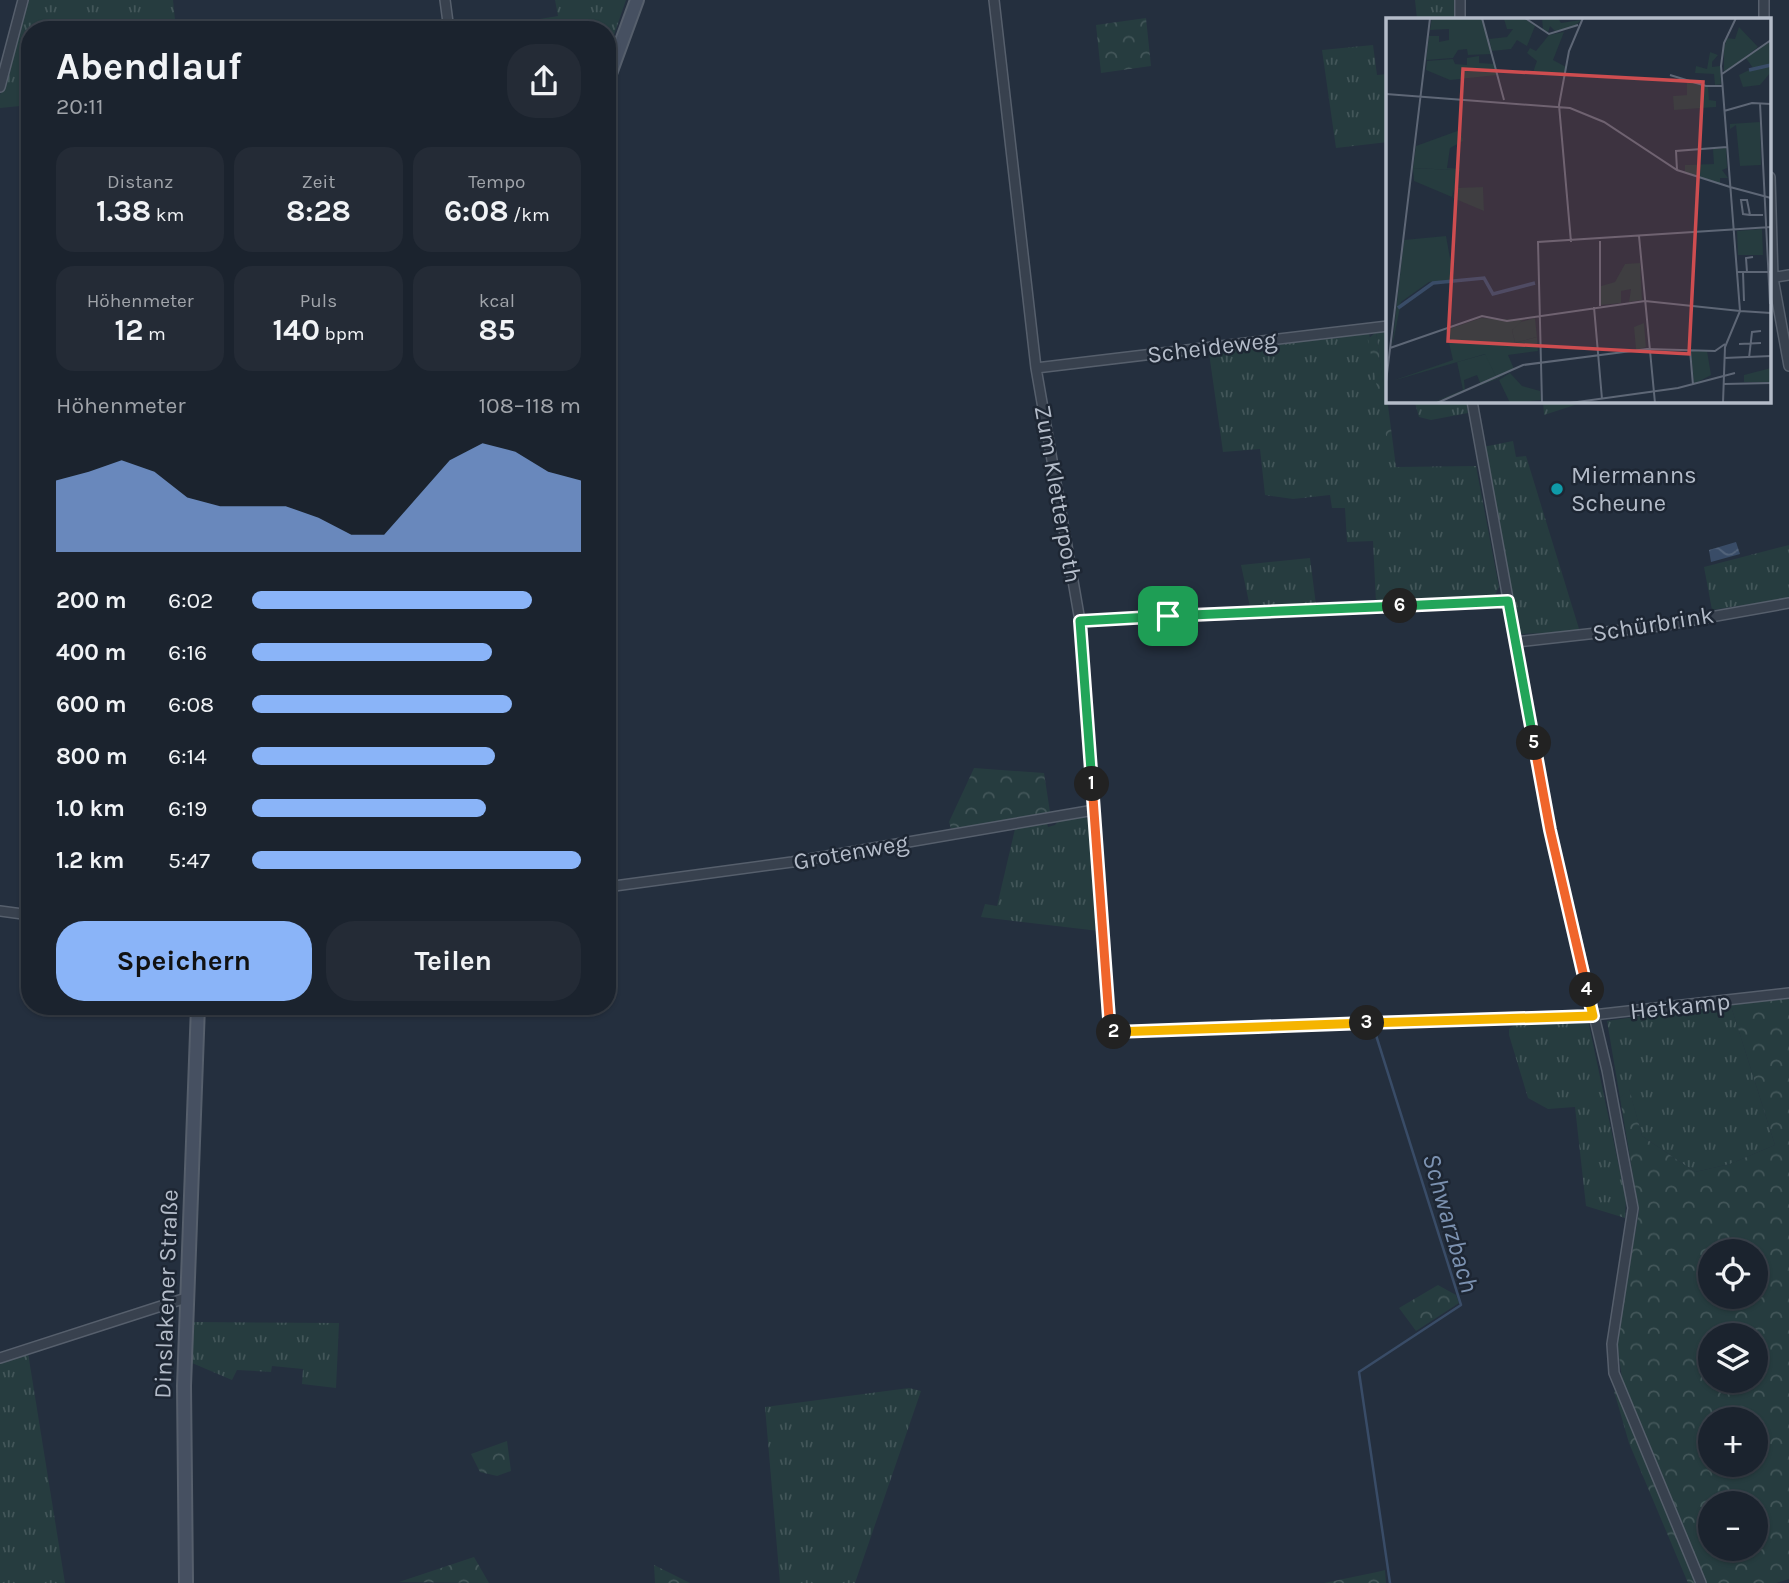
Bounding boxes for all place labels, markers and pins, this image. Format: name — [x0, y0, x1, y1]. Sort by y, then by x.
place label: Miermanns Scheune — [1571, 461, 1697, 517]
marker: Miermanns Scheune — [1549, 481, 1565, 497]
pin — [1138, 586, 1198, 646]
pin: 6 — [1382, 588, 1418, 624]
pin: 5 — [1516, 726, 1552, 760]
pin: 1 — [1074, 766, 1110, 802]
pin: 4 — [1570, 972, 1604, 1007]
pin: 3 — [1350, 1006, 1384, 1040]
pin: 2 — [1096, 1014, 1132, 1050]

